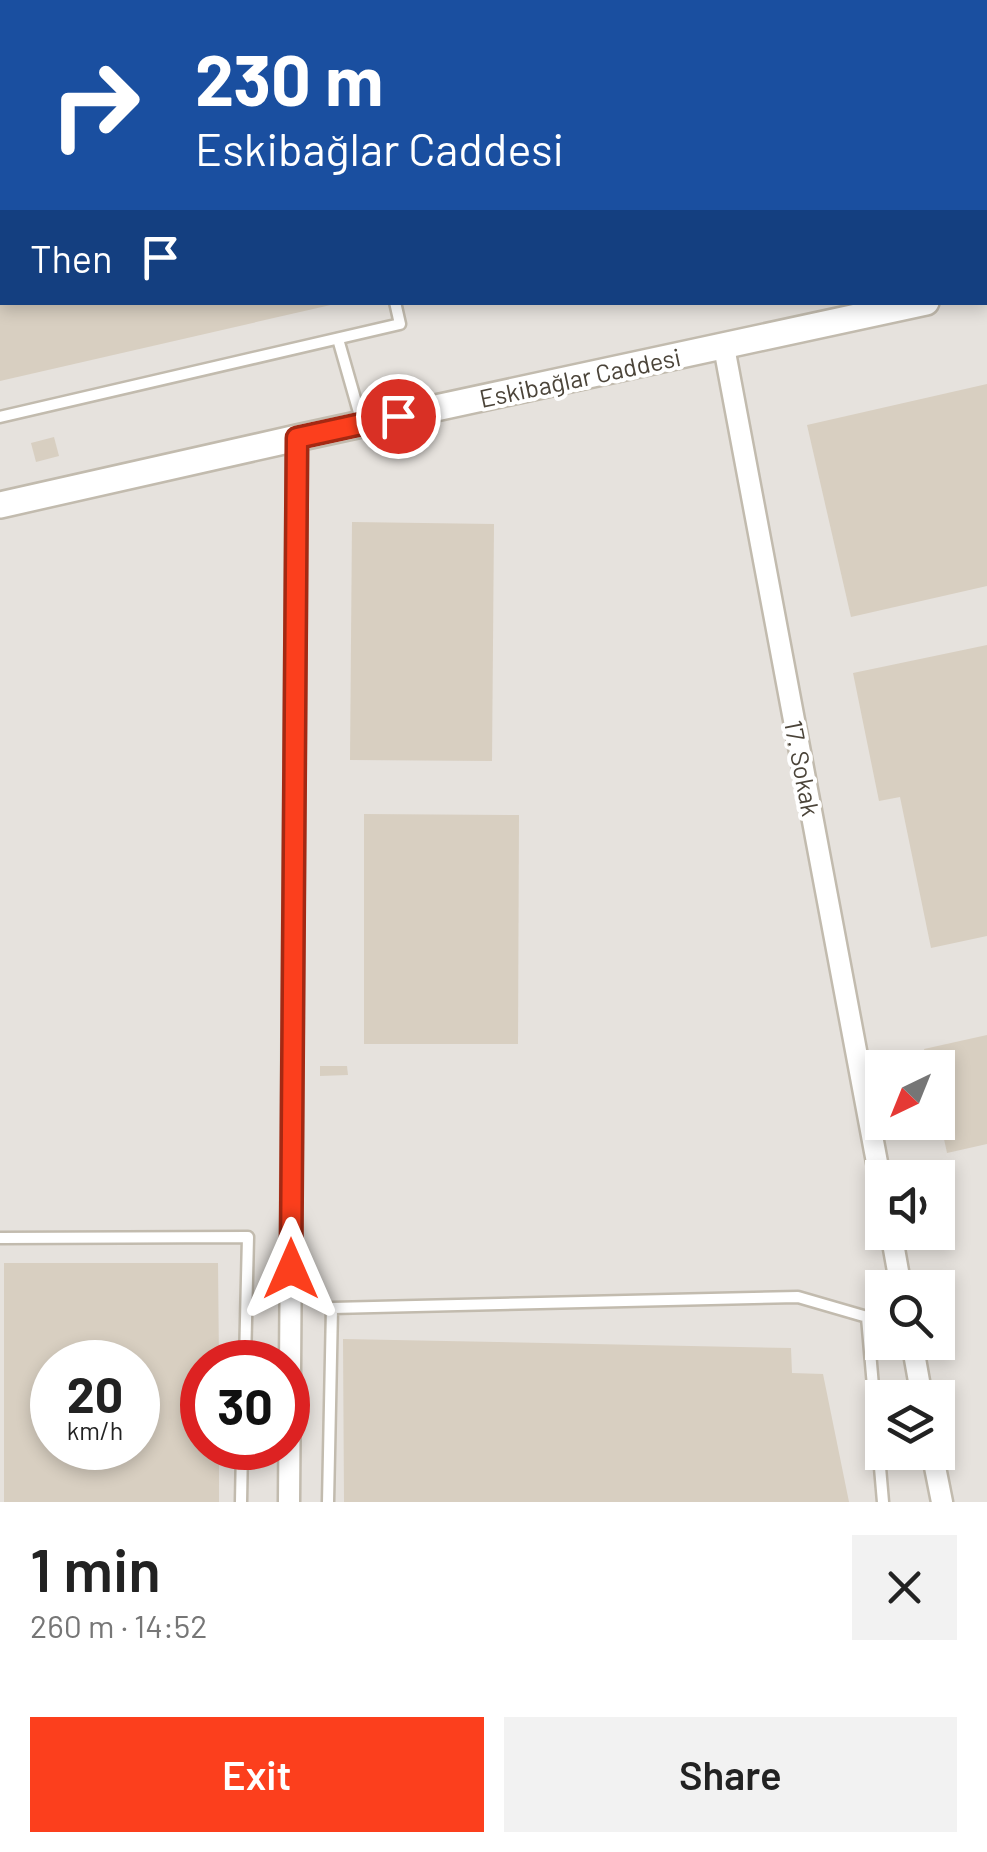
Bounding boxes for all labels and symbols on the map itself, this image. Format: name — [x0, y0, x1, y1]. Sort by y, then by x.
street label: Eskibağlar Caddesi — [477, 341, 683, 413]
pin — [356, 374, 441, 459]
street label: 17. Sokak — [779, 717, 827, 819]
north arrow — [865, 1050, 955, 1140]
position arrow — [239, 1217, 343, 1321]
speed limit sign: 30 — [180, 1340, 310, 1470]

